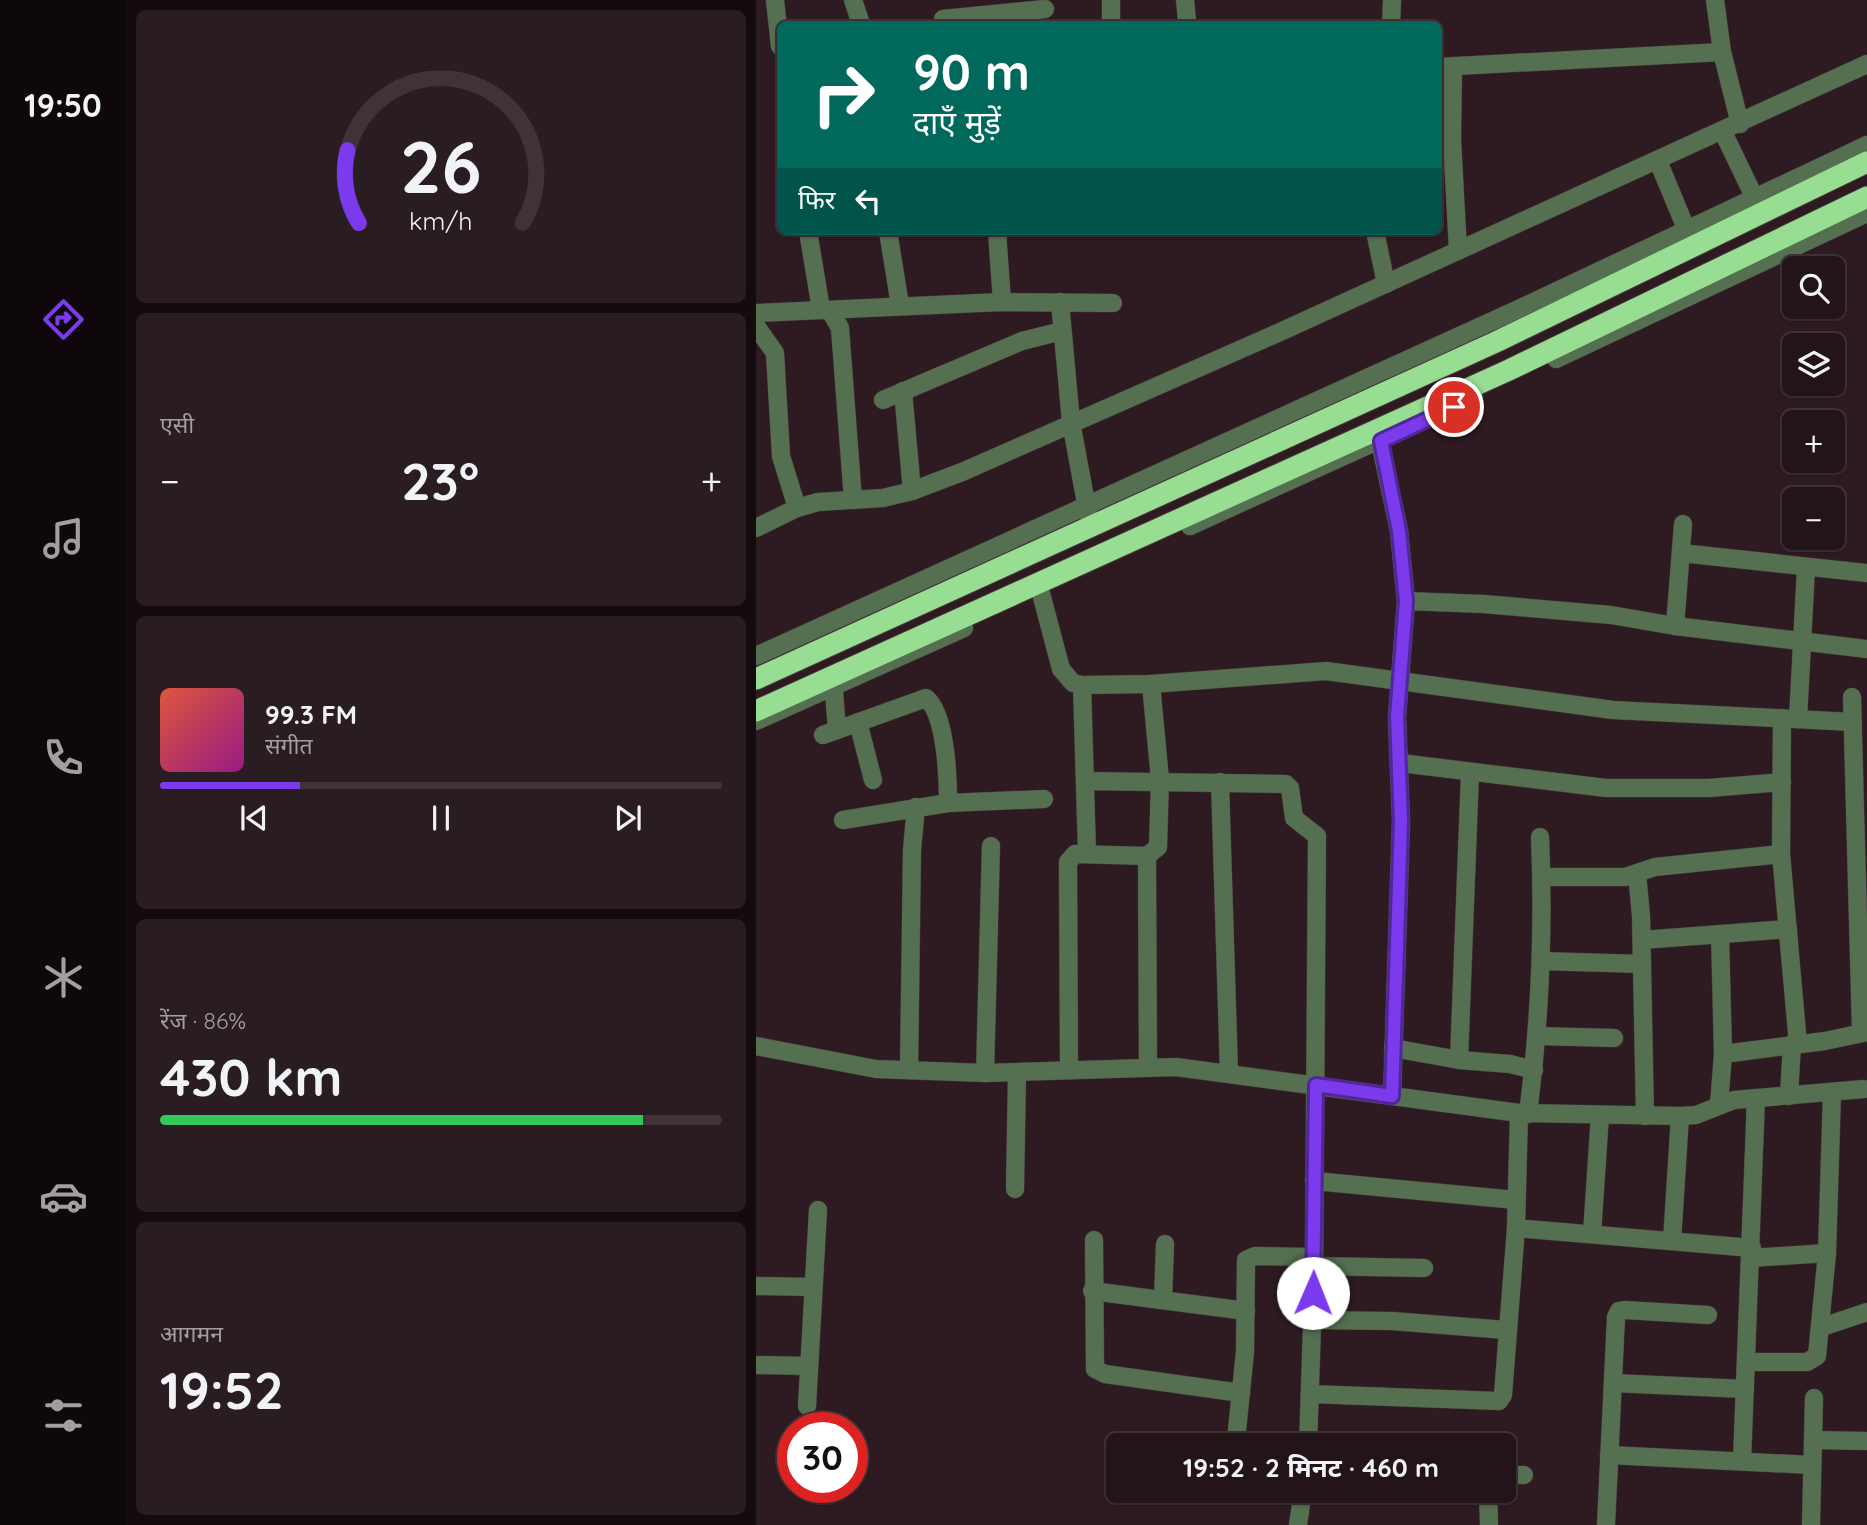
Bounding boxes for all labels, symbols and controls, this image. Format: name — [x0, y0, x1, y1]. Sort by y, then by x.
text: 90 m — [913, 41, 1030, 102]
icon: right — [798, 49, 889, 140]
text: 19:50 — [24, 85, 102, 125]
text: दाएँ मुड़ें — [913, 102, 1001, 142]
text: 26 — [400, 120, 482, 211]
icon: left — [849, 182, 887, 220]
text: फिर — [798, 183, 835, 216]
text: km/h — [409, 204, 473, 235]
map controls — [1782, 256, 1845, 550]
button: search — [1782, 256, 1845, 319]
icon: directions — [39, 295, 88, 344]
button: layers — [1782, 333, 1845, 396]
pin — [1424, 377, 1484, 437]
icon: arrive — [1435, 388, 1473, 426]
text: एसी — [160, 410, 194, 439]
button: + — [1782, 410, 1845, 473]
text: 23° — [401, 448, 479, 513]
text: − — [160, 457, 180, 505]
text: + — [701, 457, 722, 505]
button: − — [1782, 487, 1845, 550]
icon: music — [39, 514, 88, 563]
text: 99.3 FM — [265, 698, 357, 731]
text: संगीत — [265, 731, 313, 760]
icon: phone — [39, 733, 88, 782]
icon: previous — [235, 799, 273, 837]
icon: pause — [422, 799, 460, 837]
icon: next — [609, 799, 647, 837]
icon: climate — [39, 953, 88, 1002]
text: रेंज · 86% — [160, 1006, 246, 1035]
text: 430 km — [160, 1044, 343, 1109]
icon: car — [39, 1172, 88, 1221]
position arrow — [1276, 1256, 1350, 1330]
text: आगमन — [160, 1319, 223, 1348]
text: 19:52 — [160, 1357, 284, 1422]
icon: filters — [39, 1391, 88, 1440]
speed limit sign: 30 — [777, 1412, 868, 1503]
text: 19:52 · 2 मिनट · 460 m — [1183, 1451, 1439, 1484]

